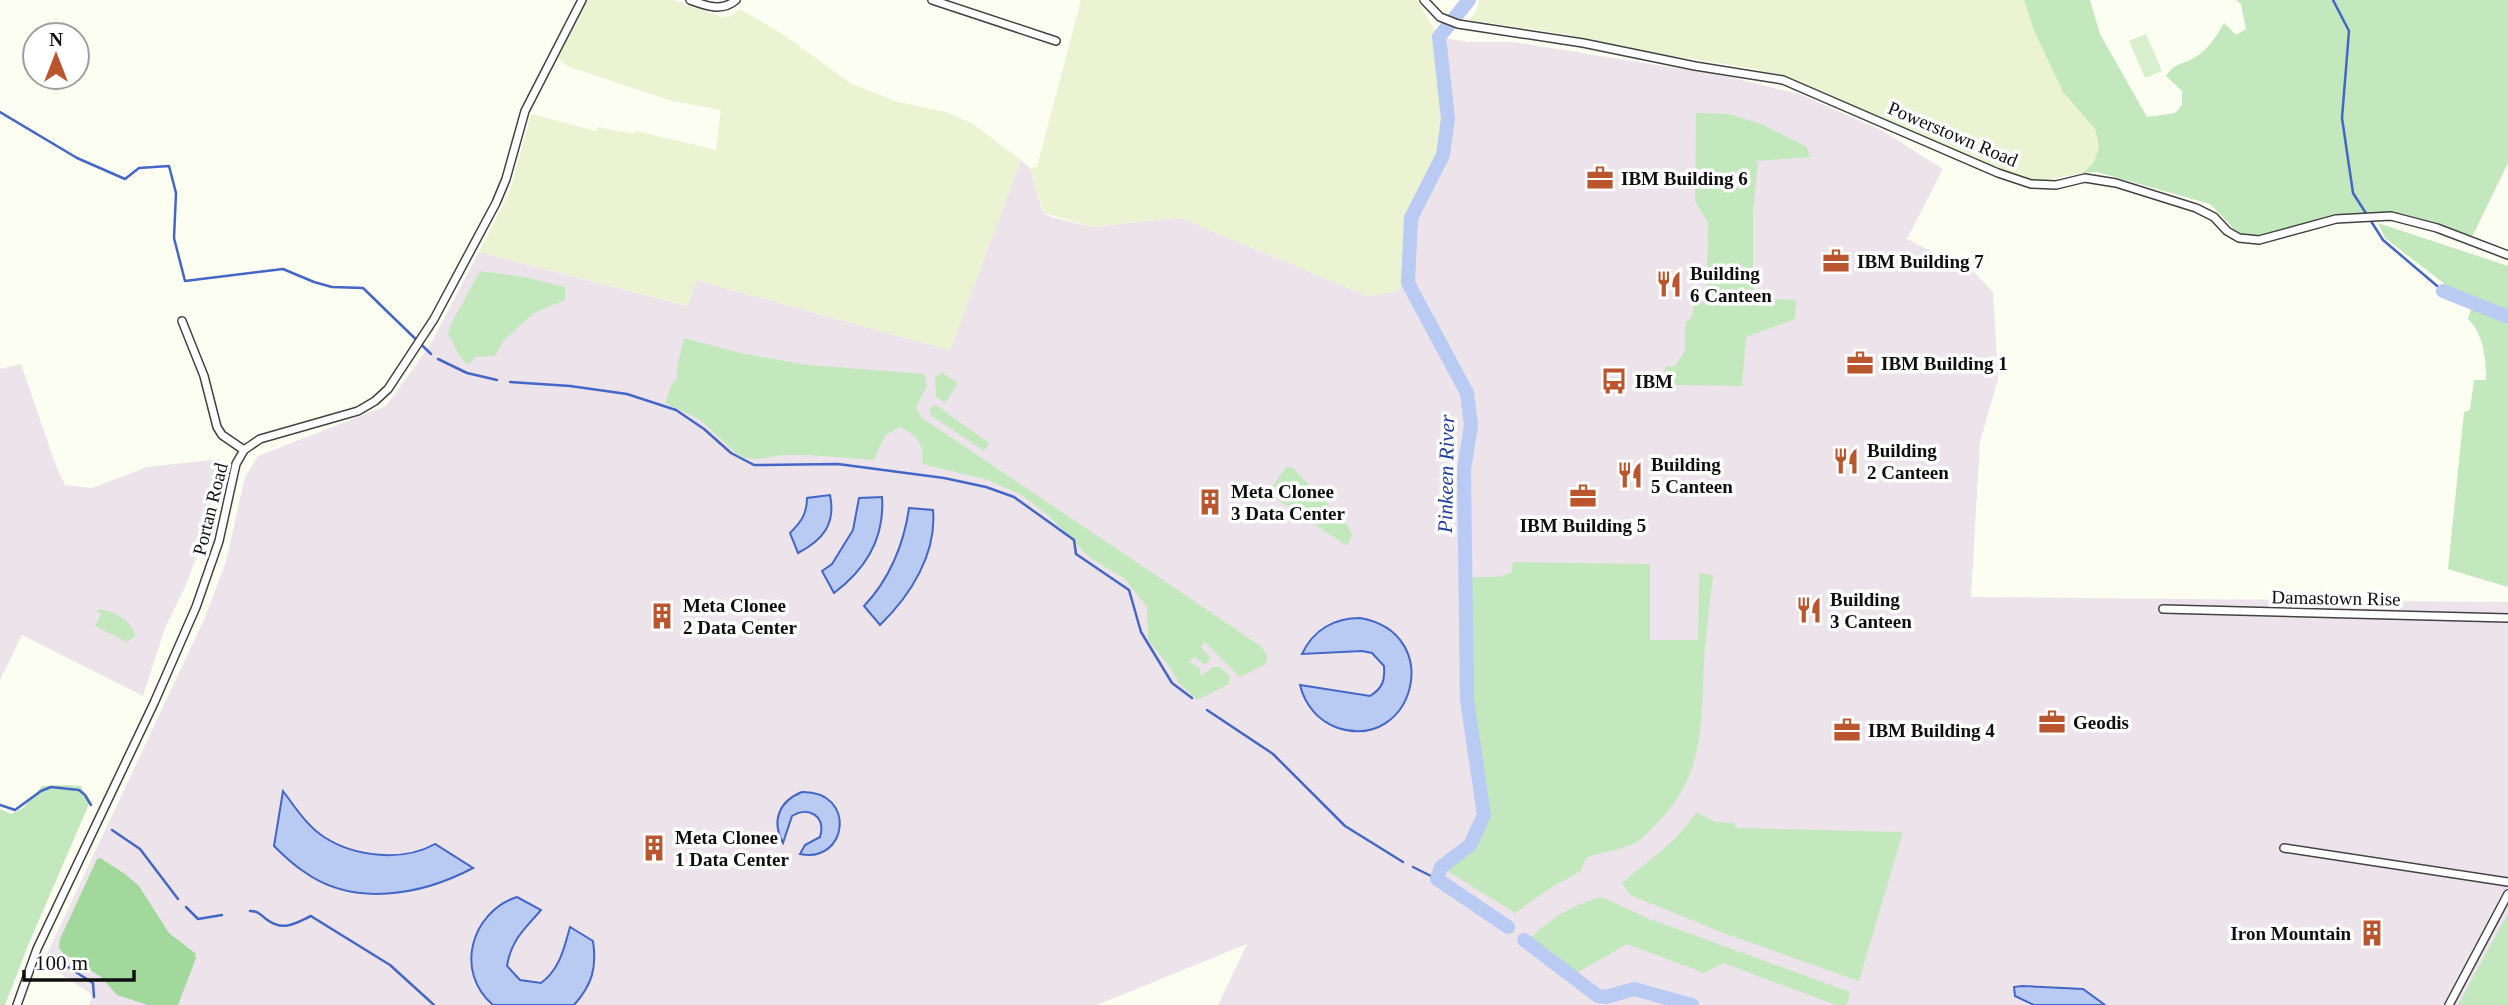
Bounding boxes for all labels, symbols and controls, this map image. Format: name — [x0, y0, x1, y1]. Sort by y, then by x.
north arrow — [21, 21, 91, 91]
text: N — [49, 29, 63, 50]
street label: Powerstown Road — [1885, 97, 2021, 171]
office icon: IBM Building 6 — [1585, 163, 1615, 193]
place label: IBM Building 6 — [1621, 168, 1748, 189]
office icon: IBM Building 7 — [1821, 246, 1851, 276]
place label: IBM Building 7 — [1857, 251, 1984, 272]
place label: Building 6 Canteen — [1690, 263, 1772, 306]
restaurant icon: Building 6 Canteen — [1654, 269, 1684, 299]
office icon: IBM Building 1 — [1845, 348, 1875, 378]
place label: IBM Building 1 — [1881, 353, 2008, 374]
bus stop icon: IBM — [1599, 366, 1629, 396]
place label: IBM — [1635, 371, 1673, 392]
water label: Pinkeen River — [1433, 414, 1459, 534]
place label: Building 2 Canteen — [1867, 440, 1949, 483]
restaurant icon: Building 2 Canteen — [1831, 446, 1861, 476]
place label: Building 5 Canteen — [1651, 454, 1733, 497]
street label: Portan Road — [188, 460, 232, 557]
restaurant icon: Building 5 Canteen — [1615, 460, 1645, 490]
place label: Meta Clonee 3 Data Center — [1231, 481, 1346, 524]
office icon: IBM Building 5 — [1568, 481, 1598, 511]
building icon: Meta Clonee 3 Data Center — [1195, 487, 1225, 517]
place label: IBM Building 5 — [1520, 515, 1646, 536]
street label: Damastown Rise — [2271, 586, 2401, 610]
place label: Building 3 Canteen — [1830, 589, 1912, 632]
place label: Meta Clonee 2 Data Center — [683, 595, 798, 638]
restaurant icon: Building 3 Canteen — [1794, 595, 1824, 625]
building icon: Meta Clonee 2 Data Center — [647, 601, 677, 631]
office icon: Geodis — [2037, 707, 2067, 737]
place label: Geodis — [2073, 712, 2129, 733]
office icon: IBM Building 4 — [1832, 715, 1862, 745]
place label: IBM Building 4 — [1868, 720, 1995, 741]
place label: Meta Clonee 1 Data Center — [675, 827, 790, 870]
building icon: Meta Clonee 1 Data Center — [639, 833, 669, 863]
building icon: Iron Mountain — [2357, 918, 2387, 948]
place label: Iron Mountain — [2230, 923, 2351, 944]
scale bar — [24, 939, 135, 983]
text: 100 m — [35, 951, 88, 975]

